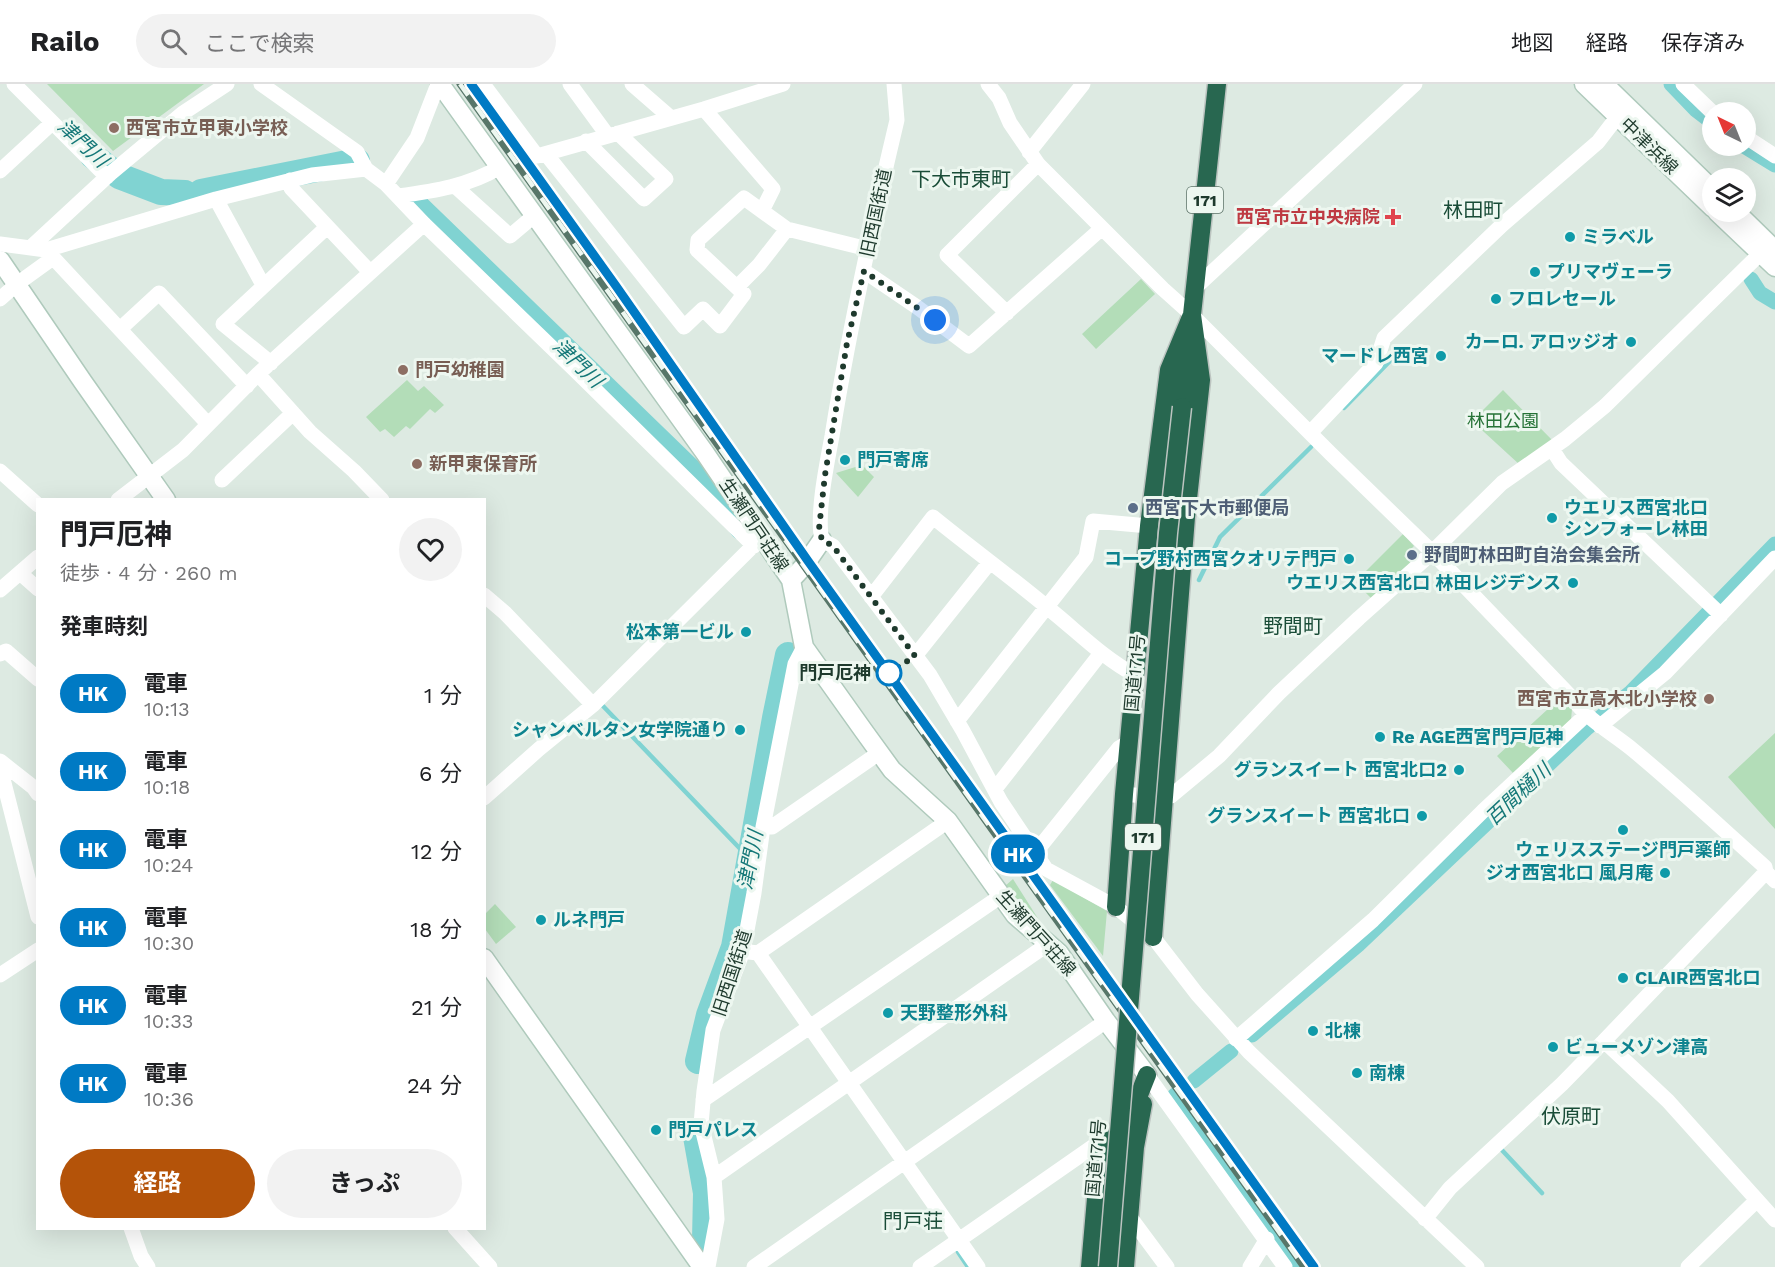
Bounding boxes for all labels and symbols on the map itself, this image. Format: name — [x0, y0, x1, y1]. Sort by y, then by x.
north arrow — [1702, 102, 1756, 156]
street label: 中津浜線 — [1616, 113, 1683, 178]
water label: 津門川 — [53, 114, 115, 174]
place label: 西宮市立甲東小学校 — [126, 117, 288, 138]
marker: 西宮市立甲東小学校 — [107, 121, 121, 135]
street label: 旧西国街道 — [856, 167, 895, 259]
district label: 下大市東町 — [911, 167, 1011, 191]
road number: 171 — [1187, 187, 1223, 213]
district label: 林田町 — [1443, 198, 1503, 222]
place label: 西宮市立中央病院 — [1236, 206, 1380, 227]
marker: 西宮市立中央病院 — [1384, 208, 1402, 226]
place label: ミラベル — [1582, 226, 1654, 247]
marker: ミラベル — [1563, 230, 1577, 244]
place label: プリマヴェーラ — [1547, 261, 1673, 282]
marker: プリマヴェーラ — [1528, 265, 1542, 279]
place label: フロレセール — [1508, 288, 1616, 309]
marker: フロレセール — [1489, 292, 1503, 306]
your location — [920, 305, 950, 335]
place label: カーロ. アロッジオ — [1465, 331, 1619, 352]
water label: 津門川 — [548, 334, 609, 394]
marker: カーロ. アロッジオ — [1624, 335, 1638, 349]
place label: マードレ西宮 — [1321, 345, 1429, 366]
marker: マードレ西宮 — [1434, 349, 1448, 363]
place label: 門戸幼稚園 — [415, 359, 505, 380]
marker: 門戸幼稚園 — [396, 363, 410, 377]
park label: 林田公園 — [1467, 410, 1539, 431]
place label: 門戸寄席 — [857, 449, 929, 470]
place label: 新甲東保育所 — [429, 453, 537, 474]
marker: 門戸寄席 — [838, 453, 852, 467]
marker: 新甲東保育所 — [410, 457, 424, 471]
street label: 生瀬門戸荘線 — [716, 474, 793, 575]
place label: 西宮下大市郵便局 — [1145, 497, 1289, 518]
place label: ウエリス西宮北口 シンフォーレ林田 — [1564, 497, 1708, 539]
marker: 西宮下大市郵便局 — [1126, 501, 1140, 515]
marker: ウエリス西宮北口 シンフォーレ林田 — [1545, 511, 1559, 525]
place label: 野間町林田町自治会集会所 — [1424, 544, 1640, 565]
place label: コープ野村西宮クオリテ門戸 — [1104, 548, 1337, 569]
marker: 野間町林田町自治会集会所 — [1405, 548, 1419, 562]
marker: コープ野村西宮クオリテ門戸 — [1342, 552, 1356, 566]
place label: ウエリス西宮北口 林田レジデンス — [1286, 572, 1561, 593]
marker: ウエリス西宮北口 林田レジデンス — [1566, 576, 1580, 590]
district label: 野間町 — [1263, 614, 1323, 638]
place label: 松本第一ビル — [626, 621, 734, 642]
marker: 松本第一ビル — [739, 625, 753, 639]
street label: 国道171号 — [1121, 633, 1148, 713]
marker: 門戸厄神 — [876, 660, 902, 686]
place label: 門戸厄神 — [799, 662, 871, 683]
place label: 西宮市立高木北小学校 — [1517, 688, 1697, 709]
marker: 西宮市立高木北小学校 — [1702, 692, 1716, 706]
place label: シャンベルタン女学院通り — [512, 719, 728, 740]
marker: シャンベルタン女学院通り — [733, 723, 747, 737]
place label: Re AGE西宮門戸厄神 — [1392, 726, 1564, 747]
marker: Re AGE西宮門戸厄神 — [1373, 730, 1387, 744]
water label: 百間樋川 — [1481, 757, 1557, 830]
place label: グランスイート 西宮北口2 — [1233, 759, 1447, 780]
marker: グランスイート 西宮北口2 — [1452, 763, 1466, 777]
place label: グランスイート 西宮北口 — [1207, 805, 1410, 826]
marker: グランスイート 西宮北口 — [1415, 809, 1429, 823]
marker: ウェリスステージ門戸薬師 — [1616, 823, 1630, 837]
road number: 171 — [1125, 824, 1161, 850]
water label: 津門川 — [732, 826, 768, 892]
line badge: HK — [991, 834, 1045, 874]
place label: ウェリスステージ門戸薬師 — [1515, 839, 1731, 860]
place label: ジオ西宮北口 風月庵 — [1486, 862, 1653, 883]
marker: ジオ西宮北口 風月庵 — [1658, 866, 1672, 880]
street label: 生瀬門戸荘線 — [992, 886, 1080, 980]
place label: ルネ門戸 — [553, 909, 625, 930]
marker: ルネ門戸 — [534, 913, 548, 927]
street label: 旧西国街道 — [708, 927, 755, 1019]
place label: CLAIR西宮北口 — [1635, 967, 1760, 988]
marker: CLAIR西宮北口 — [1616, 971, 1630, 985]
place label: 天野整形外科 — [900, 1002, 1008, 1023]
marker: 天野整形外科 — [881, 1006, 895, 1020]
place label: 北棟 — [1325, 1020, 1361, 1041]
marker: 北棟 — [1306, 1024, 1320, 1038]
place label: ビューメゾン津高 — [1565, 1036, 1708, 1057]
marker: ビューメゾン津高 — [1546, 1040, 1560, 1054]
place label: 南棟 — [1369, 1062, 1405, 1083]
marker: 南棟 — [1350, 1066, 1364, 1080]
district label: 伏原町 — [1541, 1104, 1601, 1128]
street label: 国道171号 — [1082, 1118, 1109, 1198]
place label: 門戸パレス — [668, 1119, 758, 1140]
marker: 門戸パレス — [649, 1123, 663, 1137]
district label: 門戸荘 — [883, 1209, 943, 1233]

